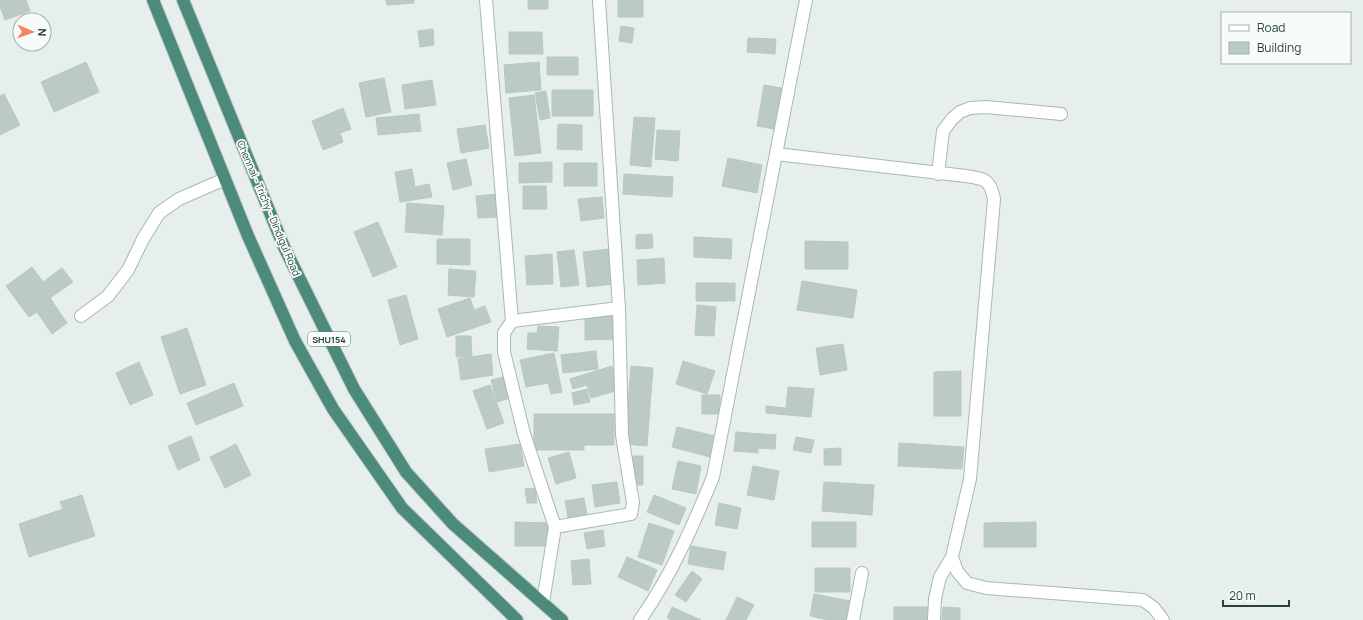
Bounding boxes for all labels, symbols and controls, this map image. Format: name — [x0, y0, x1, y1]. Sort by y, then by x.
north arrow — [12, 12, 52, 52]
legend — [1221, 12, 1351, 64]
text: Road — [1257, 19, 1285, 36]
text: N — [35, 28, 50, 37]
text: Building — [1257, 39, 1301, 56]
street label: Chennai - Trichy - Dindigul Road — [234, 138, 304, 278]
road number: SHU154 — [308, 332, 350, 346]
scale bar — [1223, 582, 1289, 608]
text: 20 m — [1229, 587, 1256, 604]

